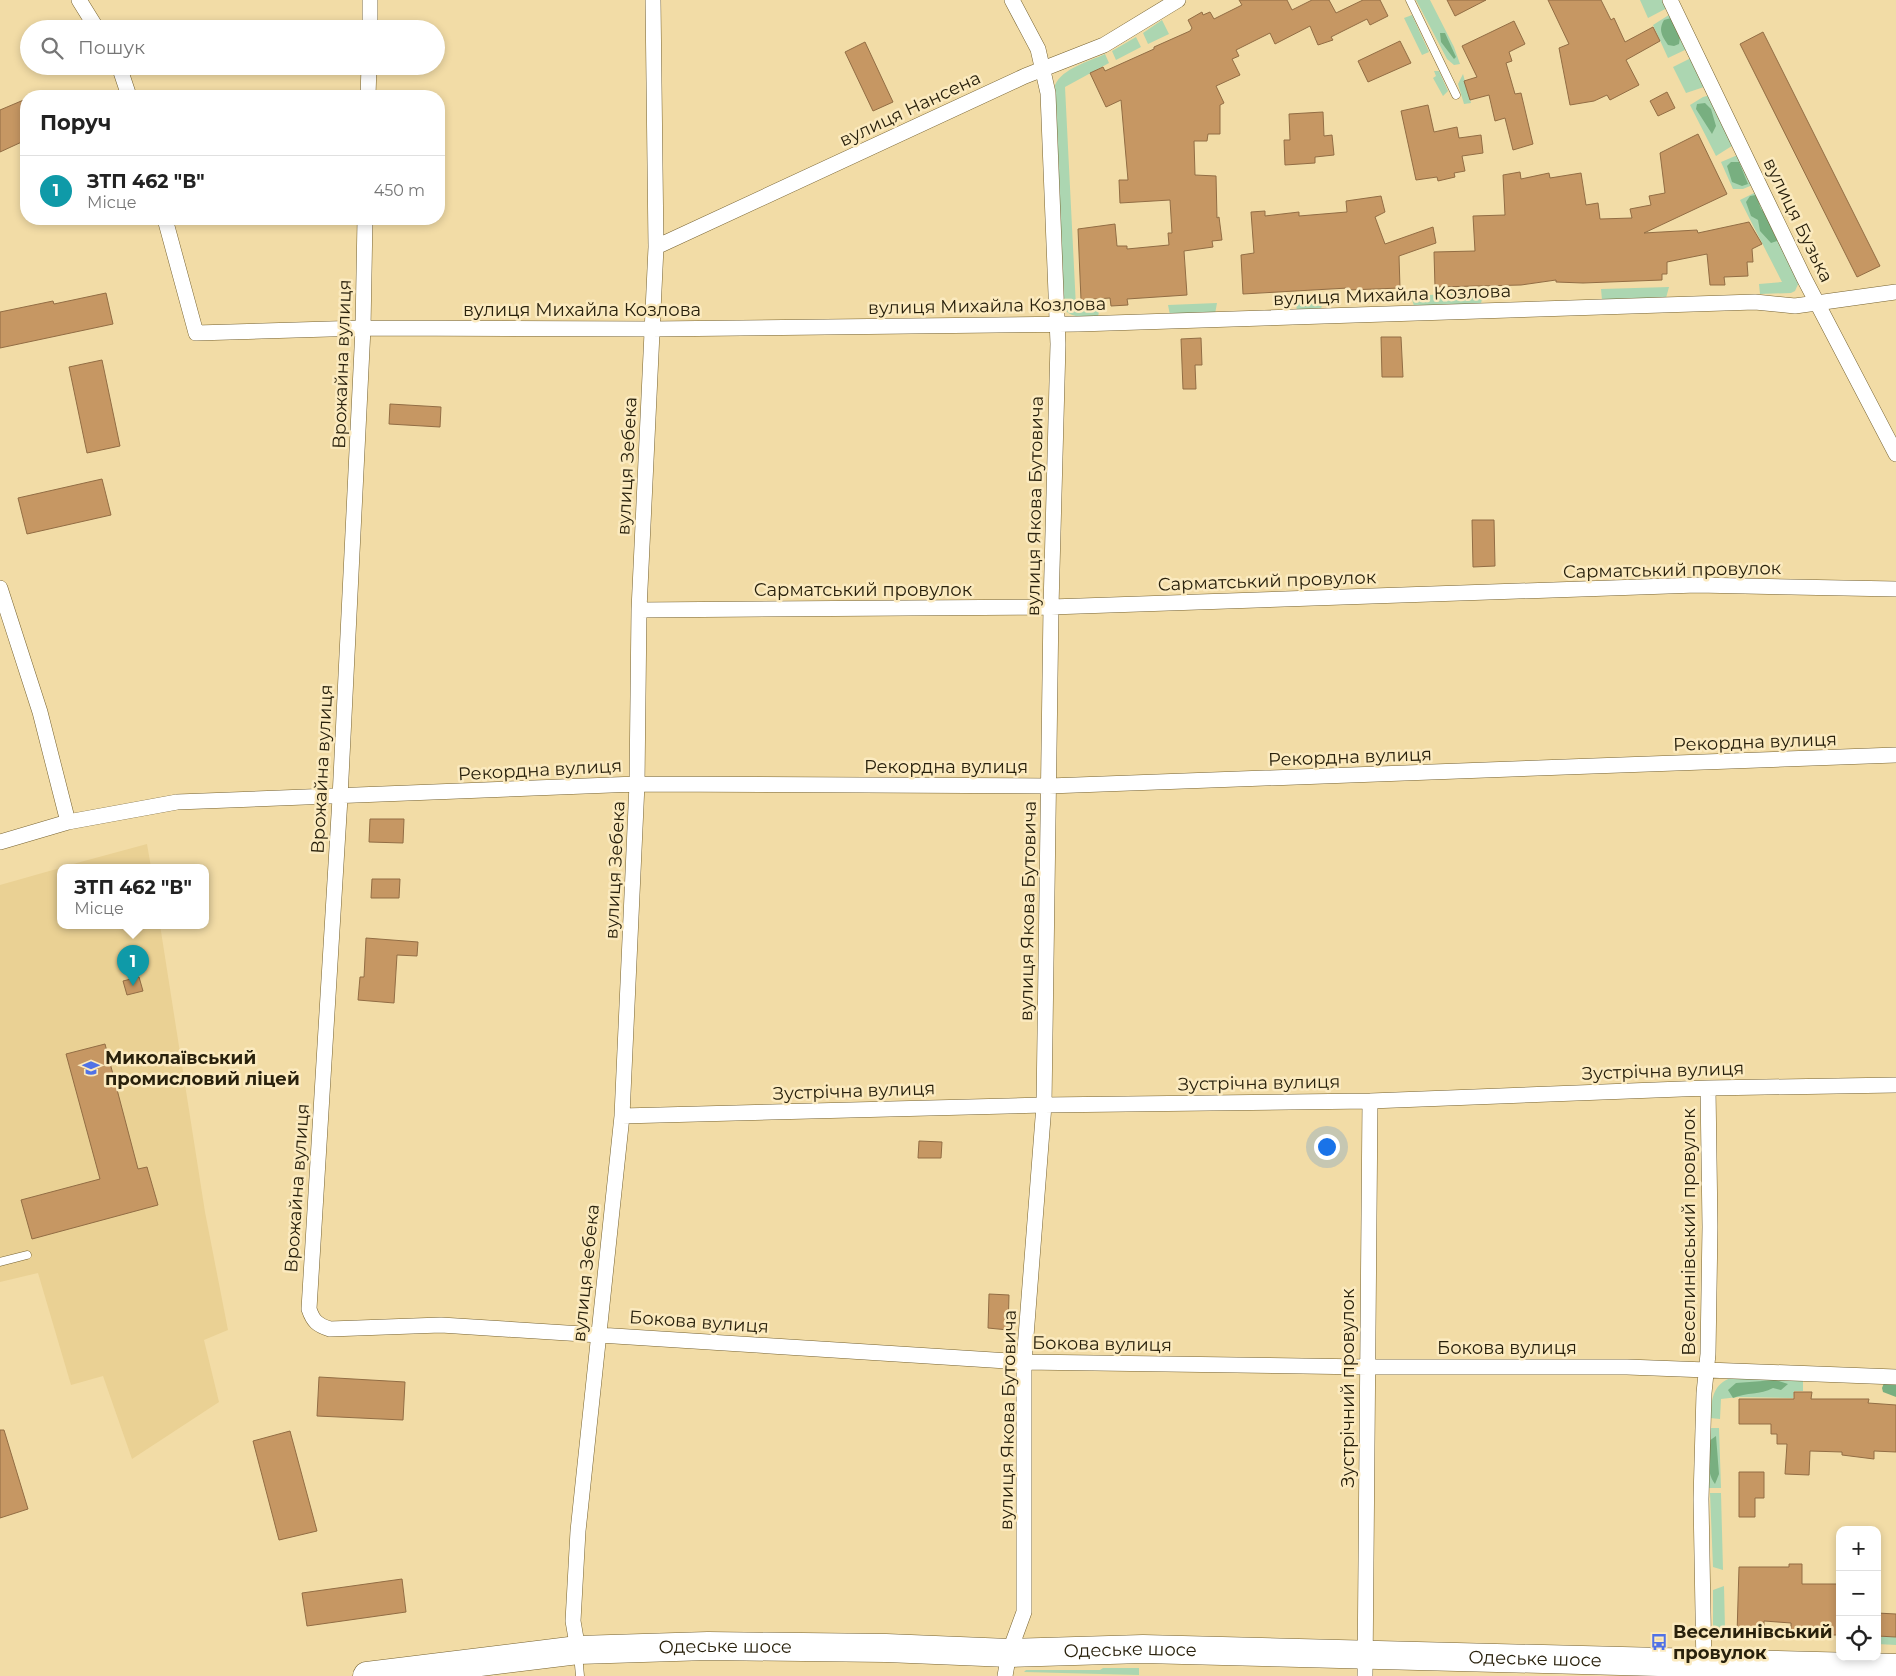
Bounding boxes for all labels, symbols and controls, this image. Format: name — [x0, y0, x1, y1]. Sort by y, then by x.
search box — [20, 20, 445, 75]
icon: search — [38, 34, 66, 62]
text: Пошук — [78, 36, 145, 59]
street label: вулиця Нансена — [836, 67, 984, 151]
text: Поруч — [40, 110, 111, 135]
street label: вулиця Бузька — [1758, 154, 1838, 286]
text: ЗТП 462 "В" — [87, 170, 205, 193]
text: 1 — [53, 181, 59, 200]
text: 450 m — [374, 181, 425, 200]
text: Місце — [87, 193, 137, 212]
street label: Врожайна вулиця — [328, 279, 356, 449]
street label: вулиця Михайла Козлова — [1273, 280, 1511, 310]
street label: вулиця Михайла Козлова — [868, 293, 1106, 319]
street label: вулиця Михайла Козлова — [463, 299, 701, 321]
street label: вулиця Зебека — [612, 396, 642, 536]
street label: вулиця Якова Бутовича — [1022, 396, 1048, 616]
street label: Сарматський провулок — [1563, 557, 1782, 583]
street label: Сарматський провулок — [1157, 566, 1377, 596]
street label: Сарматський провулок — [754, 579, 973, 601]
street label: Врожайна вулиця — [307, 684, 337, 854]
street label: Рекордна вулиця — [1673, 728, 1837, 756]
street label: Рекордна вулиця — [1268, 743, 1432, 771]
street label: Рекордна вулиця — [457, 755, 623, 785]
street label: Рекордна вулиця — [864, 756, 1028, 778]
street label: вулиця Зебека — [600, 800, 630, 940]
street label: вулиця Якова Бутовича — [1015, 801, 1041, 1021]
popup — [57, 864, 209, 929]
text: ЗТП 462 "В" — [74, 876, 192, 899]
text: Місце — [74, 899, 124, 918]
pin: 1 — [117, 945, 149, 986]
place label: Миколаївський промисловий ліцей — [105, 1047, 300, 1090]
street label: Зустрічна вулиця — [1581, 1057, 1745, 1085]
school or university icon: Миколаївський промисловий ліцей — [81, 1058, 101, 1078]
street label: Зустрічна вулиця — [1178, 1071, 1340, 1095]
street label: Зустрічна вулиця — [772, 1077, 936, 1105]
street label: Врожайна вулиця — [280, 1103, 314, 1273]
street label: Веселинівський провулок — [1678, 1108, 1700, 1356]
your location — [1314, 1134, 1340, 1160]
street label: вулиця Зебека — [568, 1203, 604, 1343]
street label: Зустрічний провулок — [1337, 1288, 1359, 1487]
street label: Бокова вулиця — [628, 1306, 770, 1338]
street label: вулиця Якова Бутовича — [995, 1310, 1021, 1530]
street label: Бокова вулиця — [1032, 1332, 1172, 1356]
street label: Бокова вулиця — [1437, 1337, 1577, 1359]
map controls — [1836, 1526, 1881, 1661]
button: + — [1836, 1526, 1881, 1571]
button: − — [1836, 1571, 1881, 1616]
button: locate — [1836, 1616, 1881, 1661]
place label: Веселинівський провулок — [1673, 1621, 1833, 1664]
bus stop icon: Веселинівський провулок — [1649, 1632, 1669, 1652]
street label: Одеське шосе — [658, 1635, 792, 1659]
street label: Одеське шосе — [1063, 1638, 1197, 1662]
street label: Одеське шосе — [1468, 1646, 1602, 1672]

